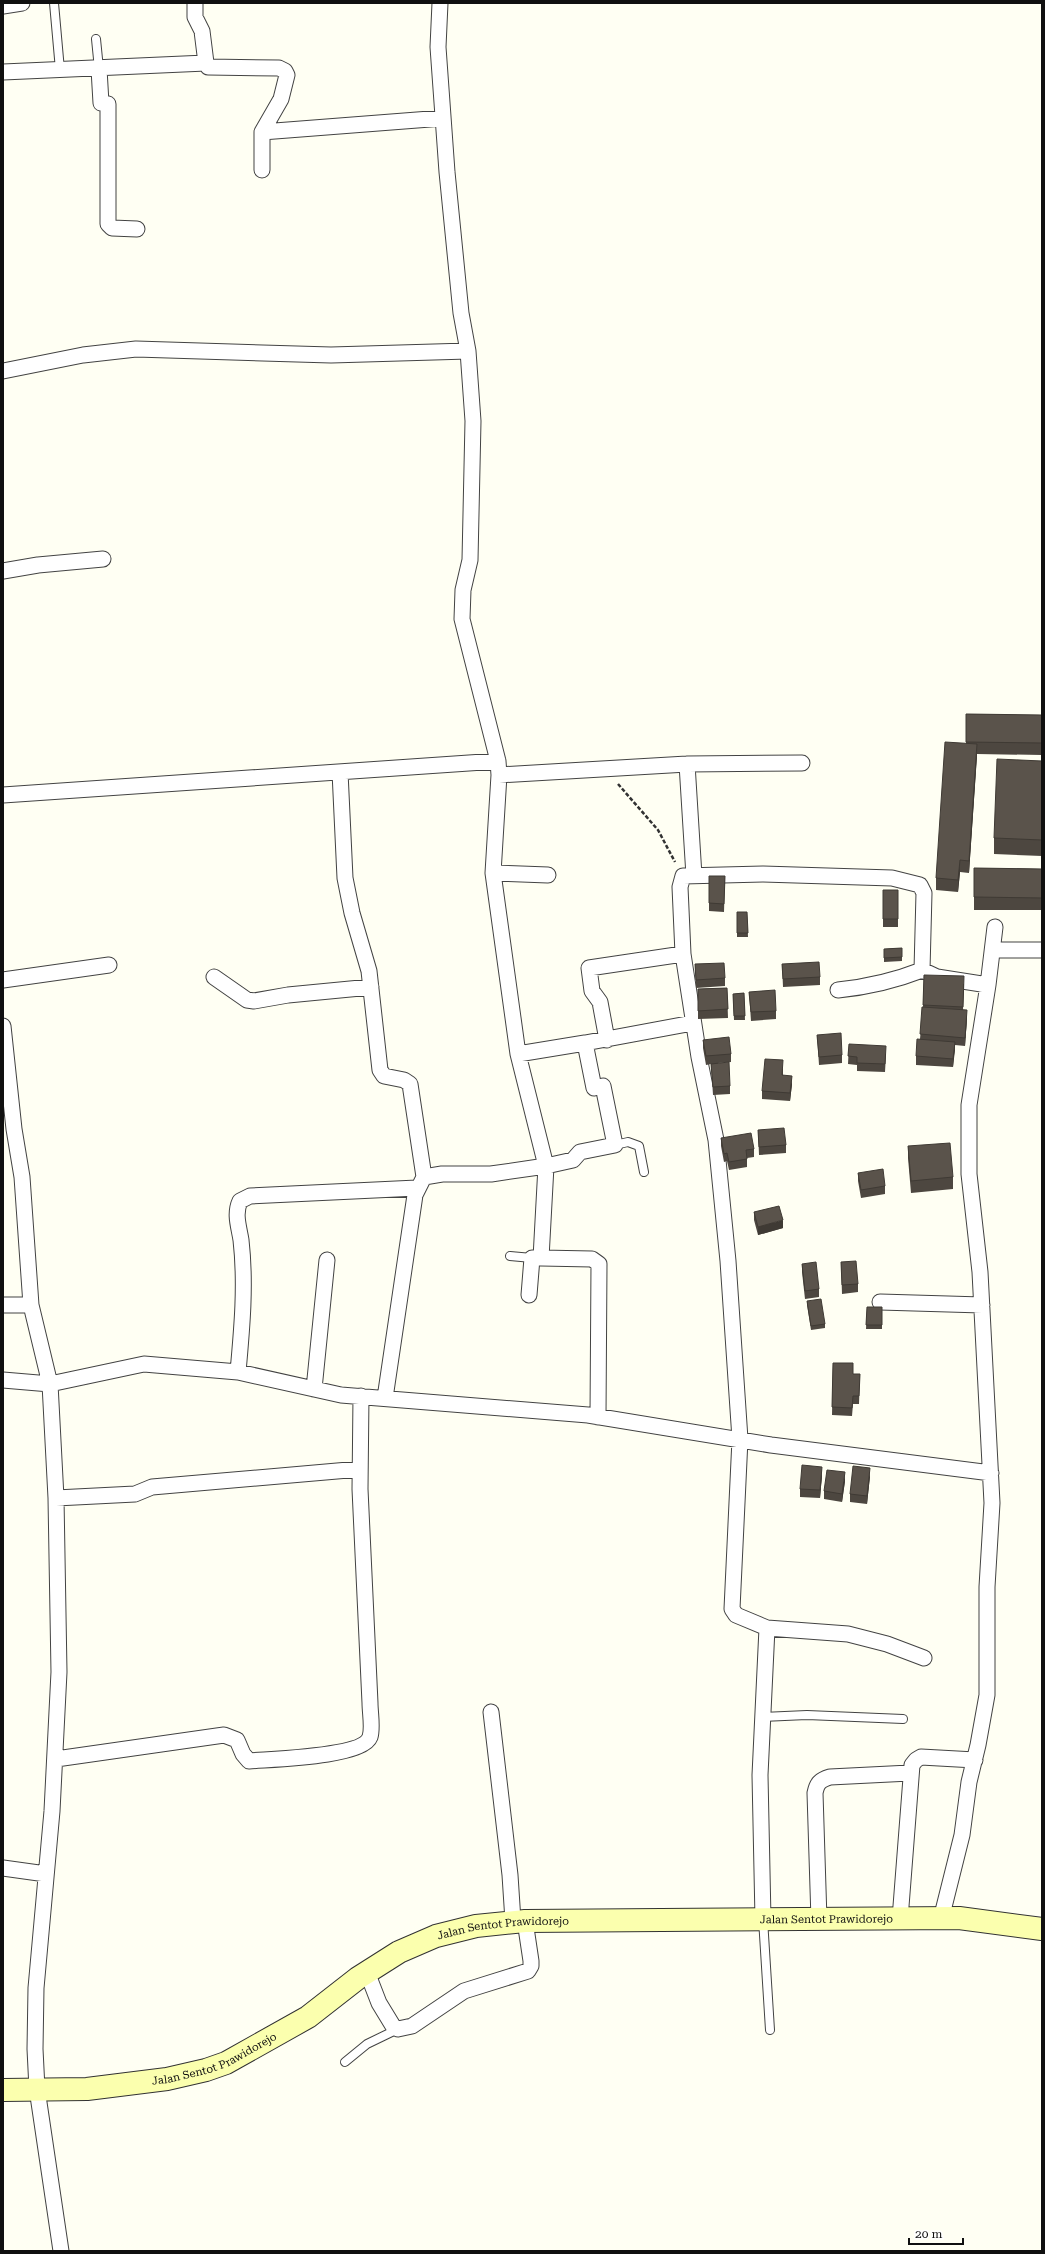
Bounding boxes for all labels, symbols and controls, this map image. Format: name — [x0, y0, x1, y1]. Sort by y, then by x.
street label: Jalan Sentot Prawidorejo — [760, 1912, 893, 1926]
street label: Jalan Sentot Prawidorejo — [436, 1915, 569, 1942]
street label: Jalan Sentot Prawidorejo — [151, 2030, 279, 2088]
scale bar — [909, 2220, 963, 2246]
text: 20 m — [915, 2227, 942, 2241]

